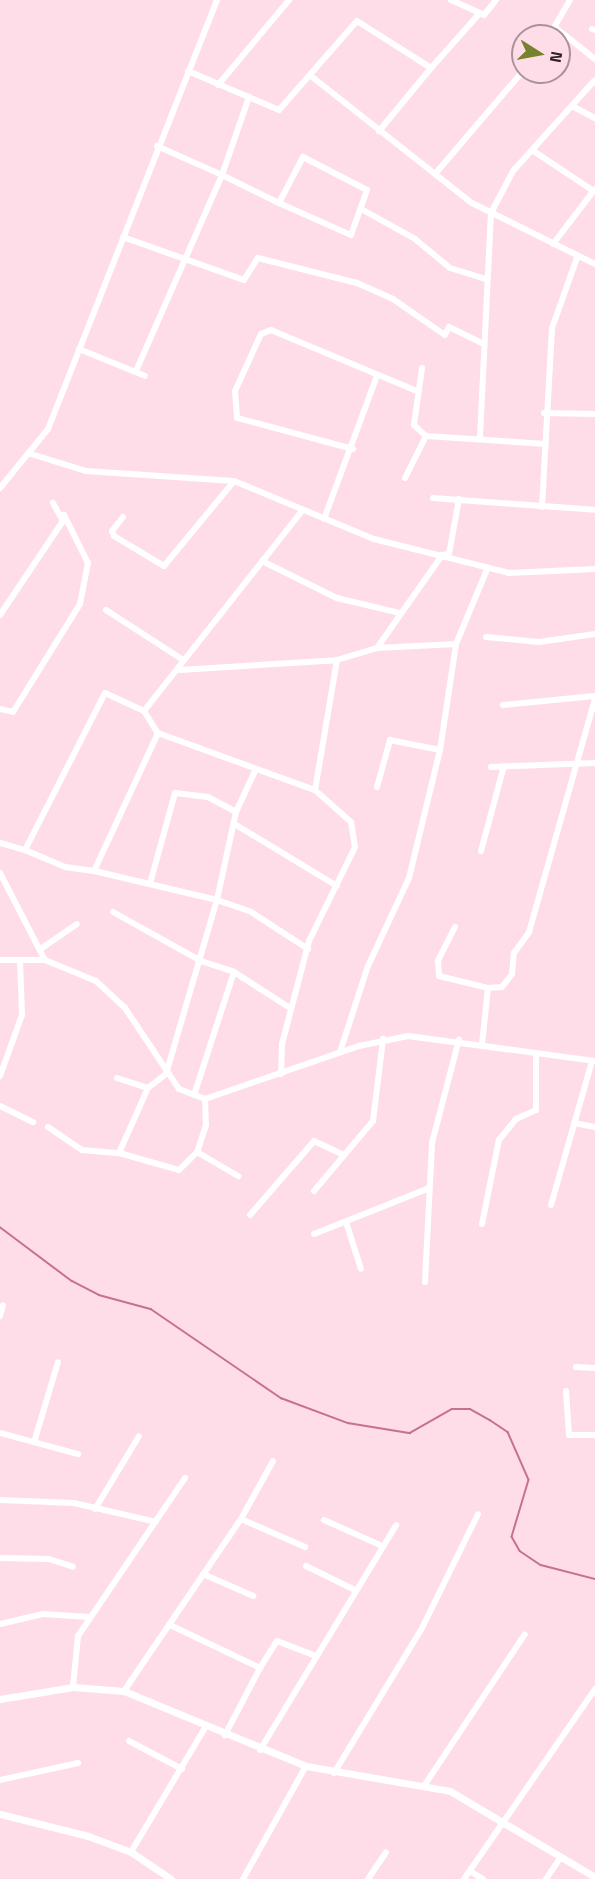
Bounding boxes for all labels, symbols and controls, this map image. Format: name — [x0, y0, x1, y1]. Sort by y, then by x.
north arrow — [511, 24, 571, 84]
text: N — [544, 49, 570, 65]

